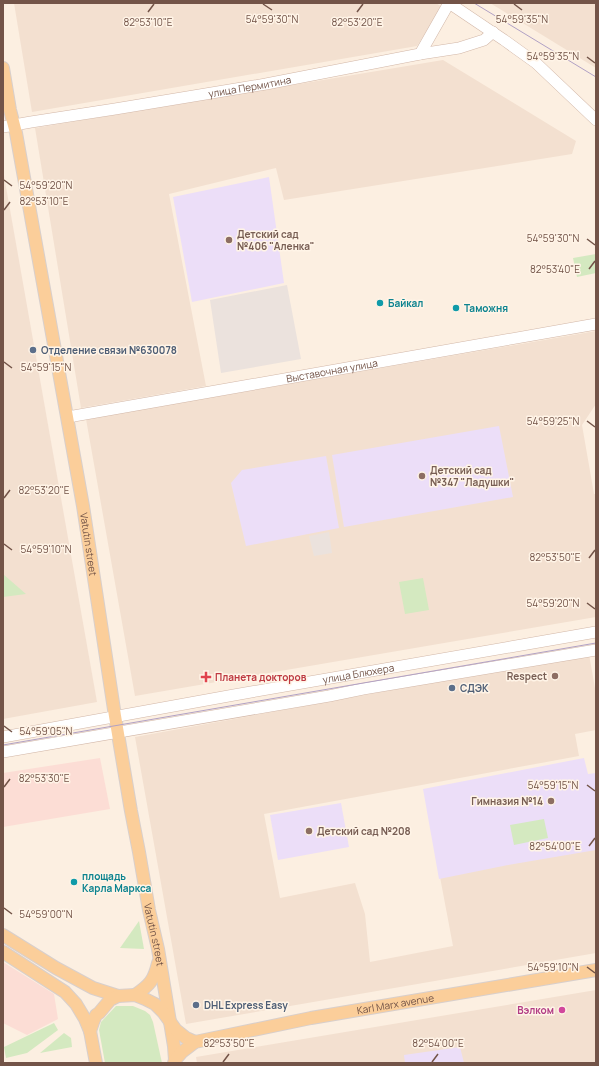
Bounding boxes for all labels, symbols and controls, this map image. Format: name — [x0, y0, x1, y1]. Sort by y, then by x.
text: 54°59'30"N — [246, 12, 298, 26]
text: 54°59'35"N — [496, 12, 548, 26]
text: 82°53'10"E — [123, 15, 173, 29]
text: 82°53'20"E — [332, 15, 383, 29]
text: 54°59'35"N — [527, 49, 579, 63]
street label: улица Пермитина — [207, 72, 292, 100]
text: 54°59'20"N — [20, 178, 73, 192]
text: 82°53'10"E — [19, 194, 69, 208]
place label: Детский сад №406 "Аленка" — [237, 227, 314, 253]
text: 54°59'30"N — [527, 231, 579, 245]
marker: Детский сад №406 "Аленка" — [224, 235, 234, 245]
text: 82°53'40"E — [530, 262, 580, 276]
place label: Байкал — [388, 296, 423, 310]
marker: Байкал — [375, 298, 385, 308]
place label: Таможня — [464, 301, 508, 315]
marker: Таможня — [451, 303, 461, 313]
place label: Отделение связи №630078 — [41, 343, 177, 357]
marker: Отделение связи №630078 — [28, 345, 38, 355]
street label: Выставочная улица — [285, 356, 379, 385]
text: 54°59'15"N — [21, 360, 72, 374]
text: 54°59'25"N — [527, 414, 579, 428]
place label: Детский сад №347 "Ладушки" — [430, 463, 514, 489]
marker: Детский сад №347 "Ладушки" — [417, 471, 427, 481]
text: 82°53'20"E — [19, 483, 70, 497]
street label: Vatutin street — [77, 512, 101, 577]
text: 54°59'10"N — [20, 542, 72, 556]
text: 82°53'50"E — [530, 550, 581, 564]
text: 54°59'20"N — [527, 596, 580, 610]
street label: улица Блюхера — [321, 660, 395, 686]
place label: Respect — [507, 669, 547, 683]
place label: Планета докторов — [215, 670, 307, 684]
marker: Планета докторов — [200, 671, 212, 683]
marker: Respect — [550, 671, 560, 681]
place label: СДЭК — [460, 681, 489, 695]
marker: СДЭК — [447, 683, 457, 693]
text: 54°59'05"N — [20, 724, 73, 738]
text: 82°53'30"E — [19, 771, 70, 785]
text: 54°59'15"N — [528, 778, 579, 792]
place label: Гимназия №14 — [471, 794, 543, 808]
marker: Гимназия №14 — [546, 796, 556, 806]
place label: Детский сад №208 — [317, 824, 411, 838]
marker: Детский сад №208 — [304, 826, 314, 836]
text: 82°54'00"E — [529, 839, 581, 853]
place label: площадь Карла Маркса — [82, 869, 152, 895]
marker: площадь Карла Маркса — [69, 877, 79, 887]
street label: Vatutin street — [141, 902, 168, 967]
text: 54°59'00"N — [19, 907, 73, 921]
text: 54°59'10"N — [527, 960, 579, 974]
street label: Karl Marx avenue — [356, 990, 435, 1017]
place label: DHL Express Easy — [204, 998, 288, 1012]
marker: DHL Express Easy — [191, 1000, 201, 1010]
place label: Вэлком — [517, 1003, 554, 1017]
marker: Вэлком — [557, 1005, 567, 1015]
text: 82°53'50"E — [204, 1036, 255, 1050]
text: 82°54'00"E — [412, 1036, 464, 1050]

